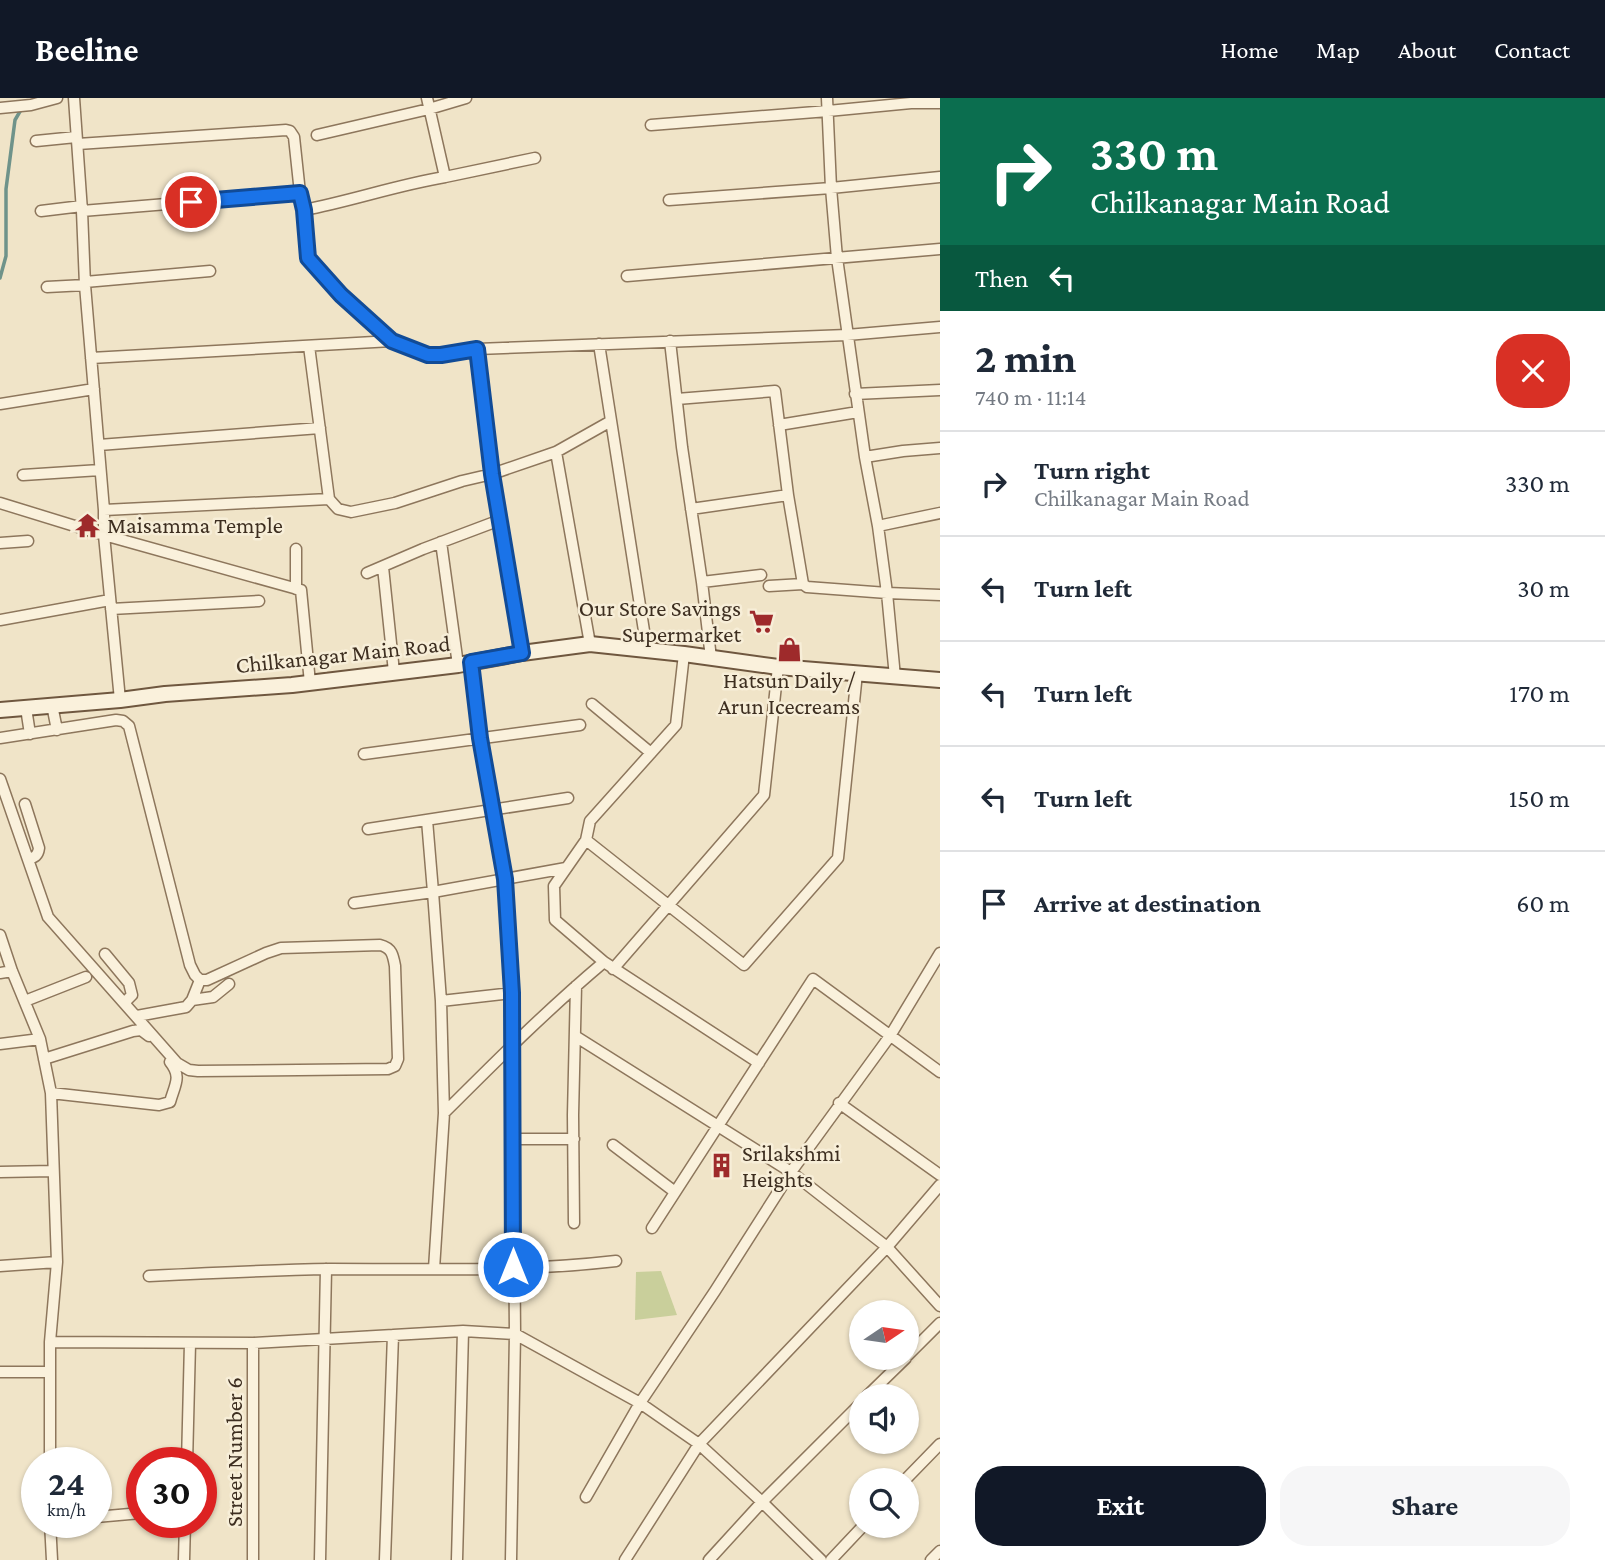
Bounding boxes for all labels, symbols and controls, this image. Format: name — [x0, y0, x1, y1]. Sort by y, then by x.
text: Beeline — [35, 31, 139, 68]
text: Home — [1221, 36, 1278, 63]
text: Map — [1316, 36, 1360, 63]
text: About — [1398, 36, 1456, 63]
text: Contact — [1494, 36, 1570, 63]
icon: right — [975, 126, 1066, 217]
text: 330 m — [1090, 126, 1218, 181]
pin — [161, 172, 221, 232]
icon: arrive — [172, 183, 210, 221]
text: Chilkanagar Main Road — [1090, 184, 1390, 220]
icon: left — [1043, 259, 1081, 297]
text: Then — [975, 264, 1029, 293]
text: 2 min — [975, 334, 1076, 381]
button: close — [1496, 334, 1570, 408]
text: 740 m · 11:14 — [975, 384, 1086, 410]
text: Turn right — [1034, 456, 1150, 485]
icon: right — [975, 465, 1013, 503]
text: 330 m — [1505, 469, 1570, 498]
text: Chilkanagar Main Road — [1034, 485, 1250, 511]
temple icon: Maisamma Temple — [73, 511, 101, 539]
place label: Maisamma Temple — [107, 512, 283, 538]
icon: left — [975, 570, 1013, 608]
text: Turn left — [1034, 574, 1132, 603]
text: 30 m — [1517, 574, 1570, 603]
place label: Our Store Savings Supermarket — [579, 595, 741, 647]
supermarket icon: Our Store Savings Supermarket — [747, 607, 775, 635]
street label: Chilkanagar Main Road — [234, 630, 452, 678]
shop icon: Hatsun Daily / Arun Icecreams — [775, 636, 803, 664]
place label: Hatsun Daily / Arun Icecreams — [718, 667, 860, 719]
icon: left — [975, 675, 1013, 713]
text: Turn left — [1034, 679, 1132, 708]
text: 170 m — [1509, 679, 1570, 708]
icon: left — [975, 780, 1013, 818]
text: Turn left — [1034, 784, 1132, 813]
text: 150 m — [1509, 784, 1570, 813]
icon: arrive — [975, 885, 1013, 923]
text: Arrive at destination — [1034, 889, 1261, 918]
text: 60 m — [1516, 889, 1570, 918]
place label: Srilakshmi Heights — [742, 1140, 840, 1192]
building icon: Srilakshmi Heights — [708, 1152, 736, 1180]
position arrow — [476, 1230, 550, 1304]
north arrow — [849, 1300, 919, 1370]
map controls — [849, 1300, 919, 1538]
street label: Street Number 6 — [221, 1377, 247, 1527]
button: sound — [849, 1384, 919, 1454]
speed limit sign: 30 — [126, 1447, 217, 1538]
text: 24 — [48, 1464, 85, 1503]
button: Exit — [975, 1466, 1266, 1546]
button: Share — [1280, 1466, 1570, 1546]
button: search — [849, 1468, 919, 1538]
text: km/h — [47, 1500, 86, 1520]

